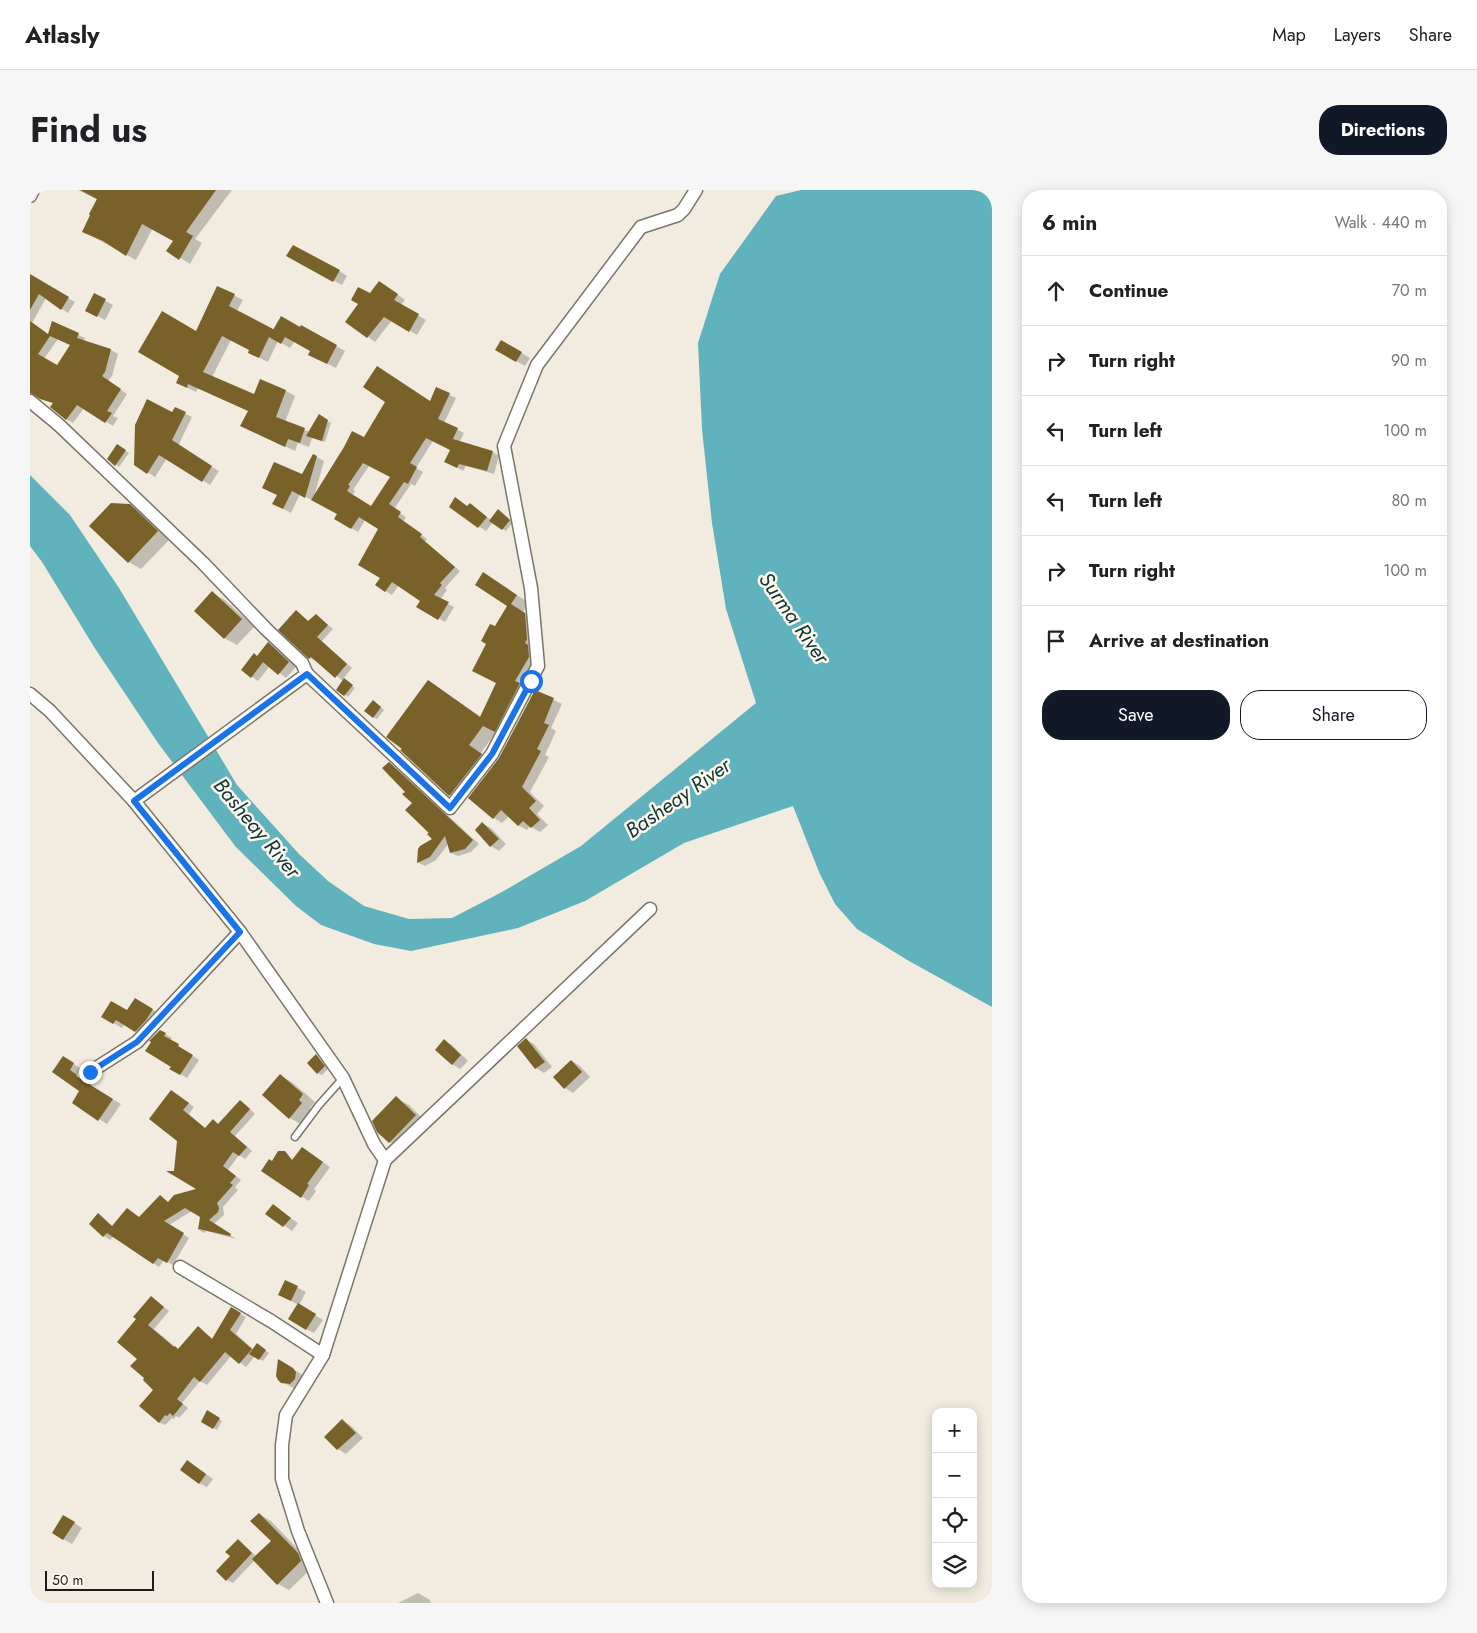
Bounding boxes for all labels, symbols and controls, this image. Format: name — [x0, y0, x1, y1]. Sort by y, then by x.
text: Atlasly — [25, 17, 100, 52]
text: Map — [1272, 22, 1306, 48]
text: Layers — [1334, 22, 1381, 48]
text: Share — [1409, 22, 1452, 48]
text: Find us — [30, 105, 147, 155]
button: Directions — [1319, 105, 1447, 155]
text: 6 min — [1042, 208, 1097, 238]
text: Walk · 440 m — [1334, 211, 1427, 234]
icon: ahead — [1042, 277, 1070, 305]
text: Continue — [1089, 277, 1168, 304]
text: 70 m — [1392, 279, 1427, 302]
icon: right — [1042, 347, 1070, 375]
text: Turn right — [1089, 347, 1175, 374]
text: 90 m — [1391, 349, 1427, 372]
icon: left — [1042, 417, 1070, 445]
text: Turn left — [1089, 417, 1162, 444]
text: 100 m — [1383, 419, 1427, 442]
icon: left — [1042, 487, 1070, 515]
text: Turn left — [1089, 487, 1162, 514]
text: 80 m — [1391, 489, 1427, 512]
icon: right — [1042, 557, 1070, 585]
text: Turn right — [1089, 557, 1175, 584]
text: 100 m — [1383, 559, 1427, 582]
water label: Surma River — [751, 566, 837, 671]
icon: arrive — [1042, 627, 1070, 655]
text: Arrive at destination — [1089, 627, 1269, 654]
route start — [520, 670, 543, 693]
button: Save — [1042, 690, 1230, 740]
button: Share — [1240, 690, 1427, 740]
water label: Basheay River — [619, 750, 737, 845]
water label: Basheay River — [206, 772, 308, 885]
route end — [79, 1061, 102, 1084]
map controls — [932, 1408, 977, 1588]
button: + — [932, 1408, 977, 1453]
button: − — [932, 1453, 977, 1498]
button: locate — [932, 1498, 977, 1543]
button: layers — [932, 1543, 977, 1588]
scale bar — [45, 1568, 154, 1591]
text: 50 m — [52, 1570, 83, 1590]

